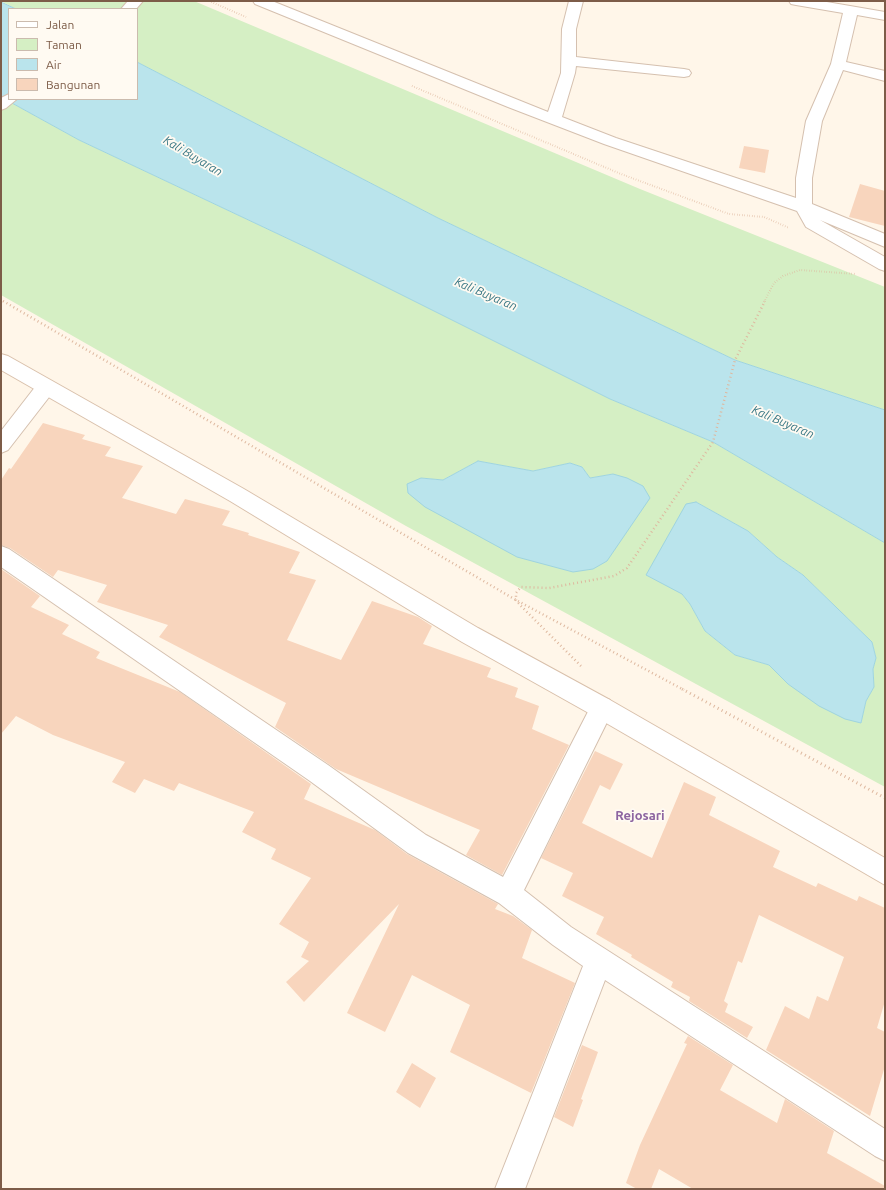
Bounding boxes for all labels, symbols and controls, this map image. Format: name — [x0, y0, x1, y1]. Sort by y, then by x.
legend — [8, 8, 138, 100]
text: Jalan — [46, 18, 74, 31]
text: Taman — [46, 38, 82, 51]
text: Air — [46, 58, 61, 71]
text: Bangunan — [46, 78, 100, 91]
water label: Kali Buyaran — [161, 133, 225, 179]
water label: Kali Buyaran — [453, 274, 519, 314]
water label: Kali Buyaran — [750, 402, 816, 442]
district label: Rejosari — [615, 808, 665, 824]

